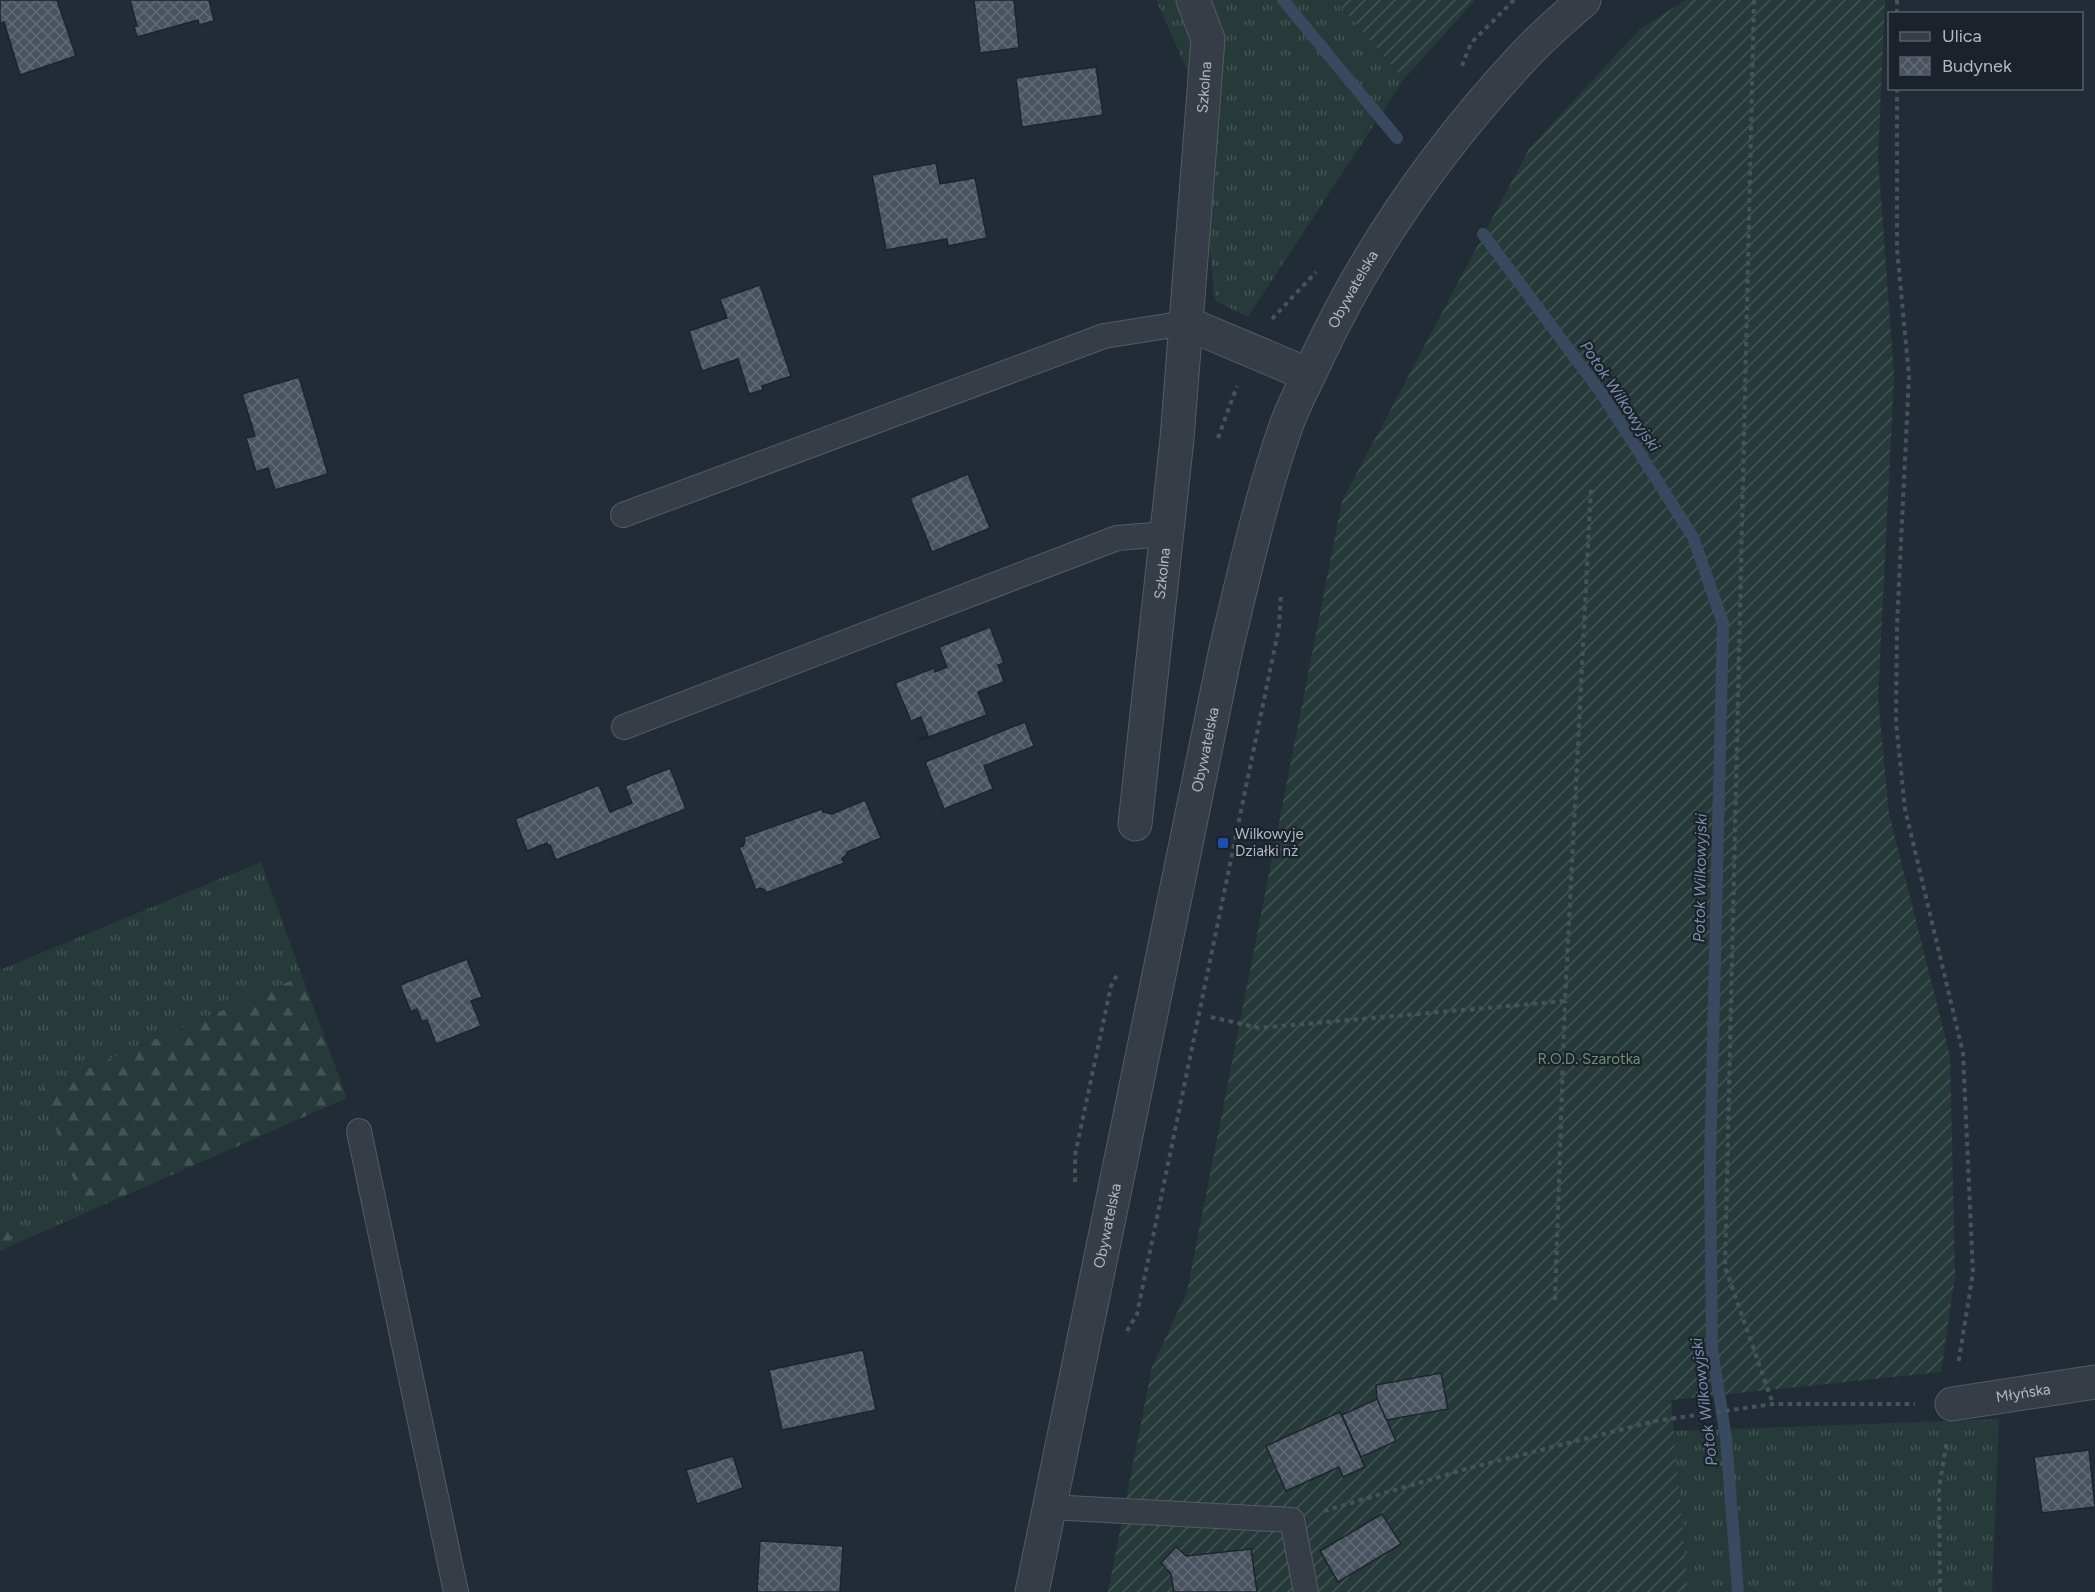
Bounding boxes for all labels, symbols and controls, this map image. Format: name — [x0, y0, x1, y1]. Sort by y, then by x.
legend — [1888, 12, 2083, 90]
text: Ulica — [1942, 25, 1982, 47]
text: Budynek — [1942, 55, 2012, 77]
street label: Szkolna — [1193, 61, 1215, 114]
street label: Obywatelska — [1324, 247, 1382, 331]
water label: Potok Wilkowyjski — [1576, 337, 1664, 455]
street label: Szkolna — [1151, 547, 1174, 600]
street label: Obywatelska — [1188, 706, 1223, 794]
water label: Potok Wilkowyjski — [1689, 813, 1711, 943]
place label: Wilkowyje Działki nż — [1235, 825, 1304, 860]
marker: Wilkowyje Działki nż — [1216, 836, 1230, 850]
park label: R.O.D. Szarotka — [1538, 1050, 1640, 1068]
street label: Obywatelska — [1090, 1182, 1125, 1270]
water label: Potok Wilkowyjski — [1687, 1337, 1721, 1467]
street label: Młyńska — [1995, 1380, 2052, 1406]

